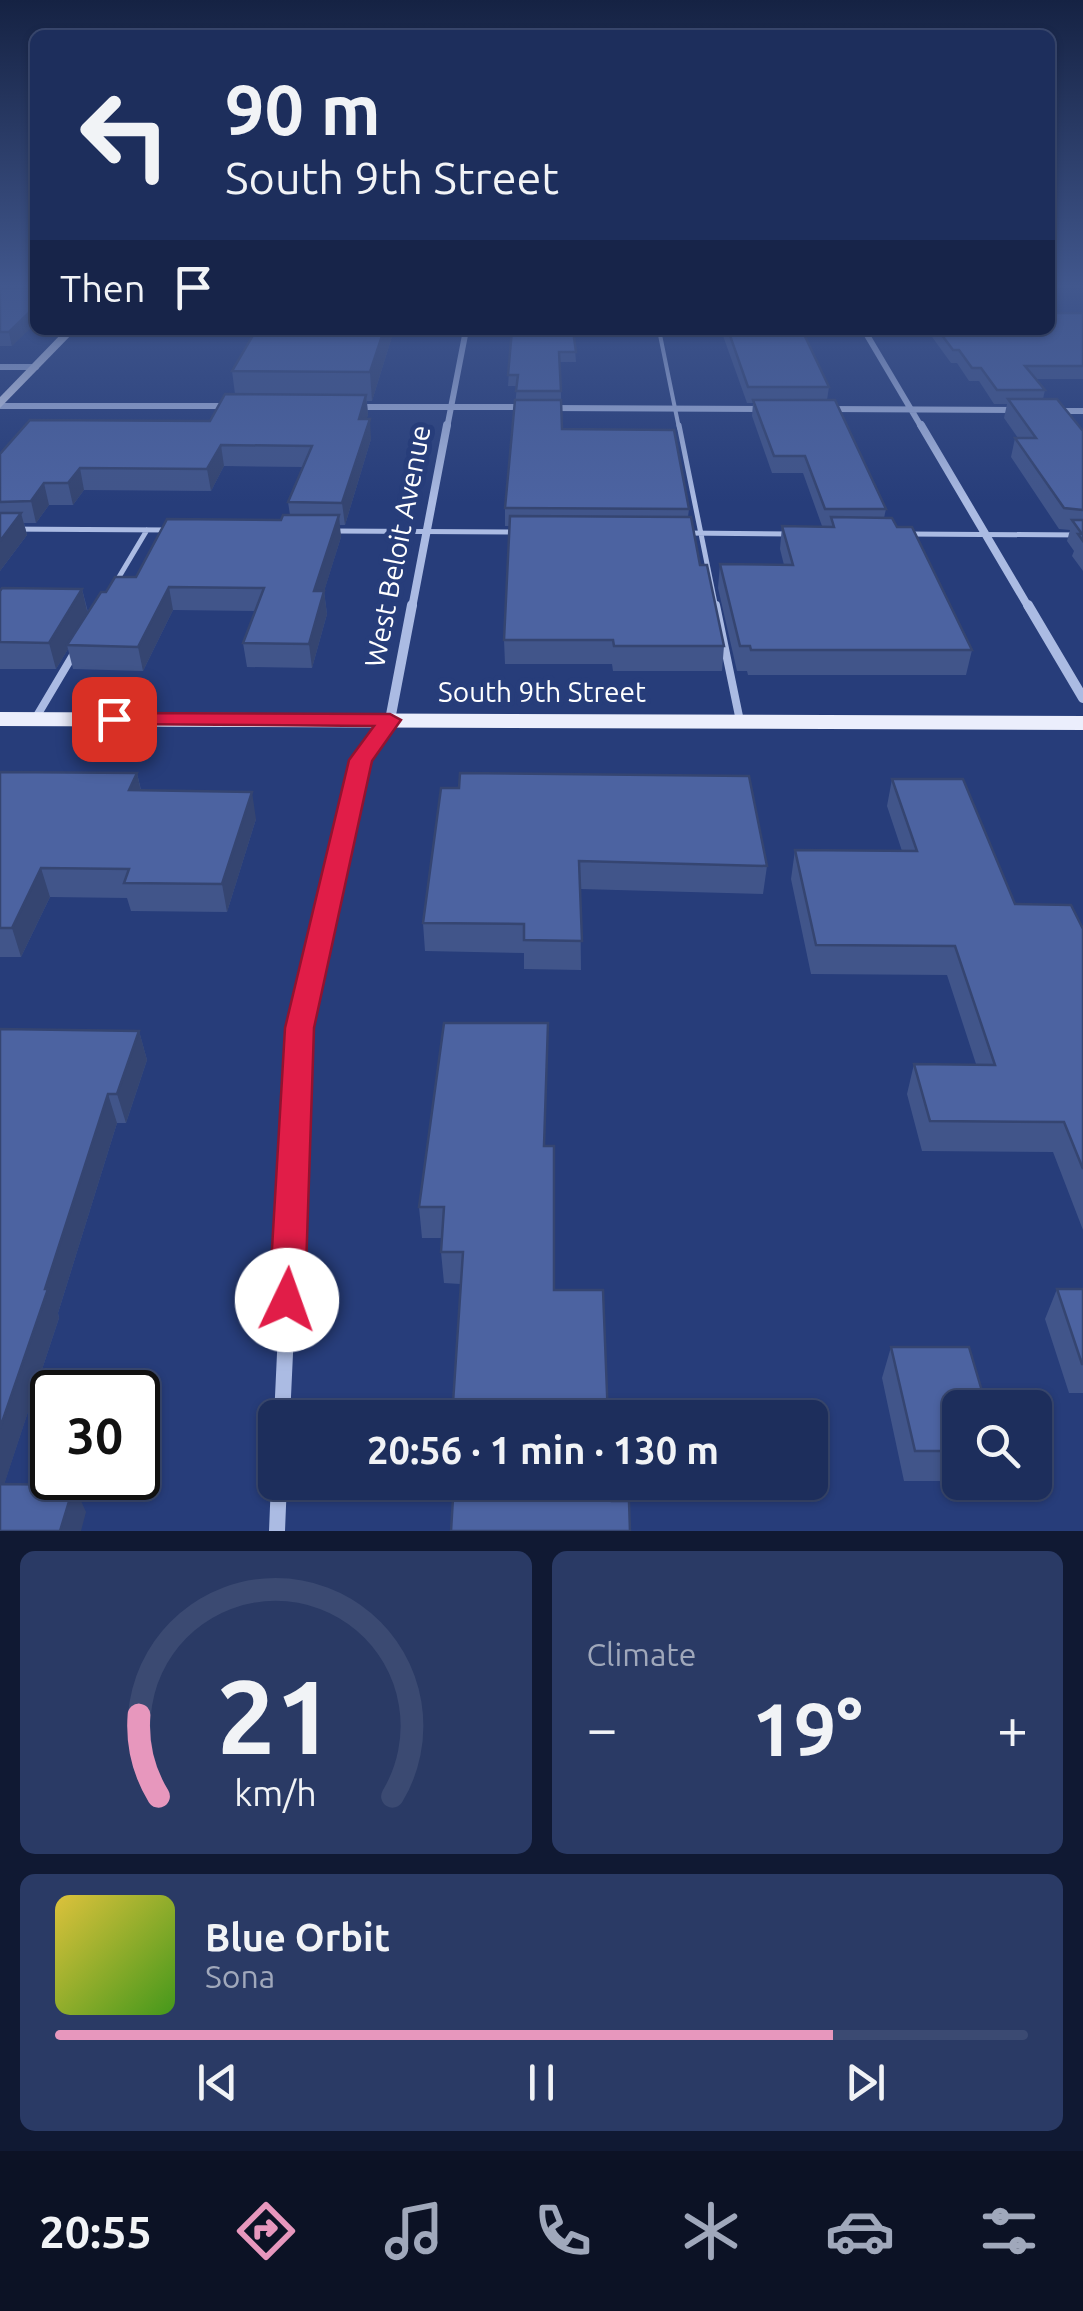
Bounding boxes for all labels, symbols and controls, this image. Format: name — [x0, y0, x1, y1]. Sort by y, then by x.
icon: left — [60, 70, 190, 200]
text: 90 m — [225, 70, 381, 148]
text: South 9th Street — [225, 152, 559, 203]
icon: arrive — [166, 260, 221, 315]
text: Then — [60, 267, 146, 309]
street label: West Beloit Avenue — [358, 422, 436, 670]
street label: South 9th Street — [438, 676, 646, 707]
pin — [72, 677, 157, 762]
icon: arrive — [87, 692, 142, 747]
position arrow — [235, 1248, 339, 1352]
speed limit sign: 30 — [30, 1370, 160, 1500]
map controls — [942, 1390, 1052, 1500]
button: search — [942, 1390, 1052, 1500]
text: 20:56 · 1 min · 130 m — [367, 1429, 719, 1471]
text: Climate — [587, 1636, 697, 1672]
text: 21 — [217, 1657, 334, 1774]
text: 19° — [752, 1686, 863, 1770]
text: − — [587, 1697, 618, 1758]
text: + — [997, 1697, 1028, 1758]
text: km/h — [234, 1773, 317, 1813]
text: Blue Orbit — [205, 1916, 390, 1958]
text: Sona — [205, 1958, 275, 1994]
icon: previous — [190, 2055, 245, 2110]
icon: pause — [514, 2055, 569, 2110]
icon: next — [838, 2055, 893, 2110]
icon: directions — [231, 2196, 301, 2266]
icon: music — [379, 2196, 449, 2266]
icon: phone — [528, 2196, 598, 2266]
icon: climate — [676, 2196, 746, 2266]
icon: car — [825, 2196, 895, 2266]
icon: filters — [974, 2196, 1044, 2266]
text: 20:55 — [39, 2206, 152, 2257]

